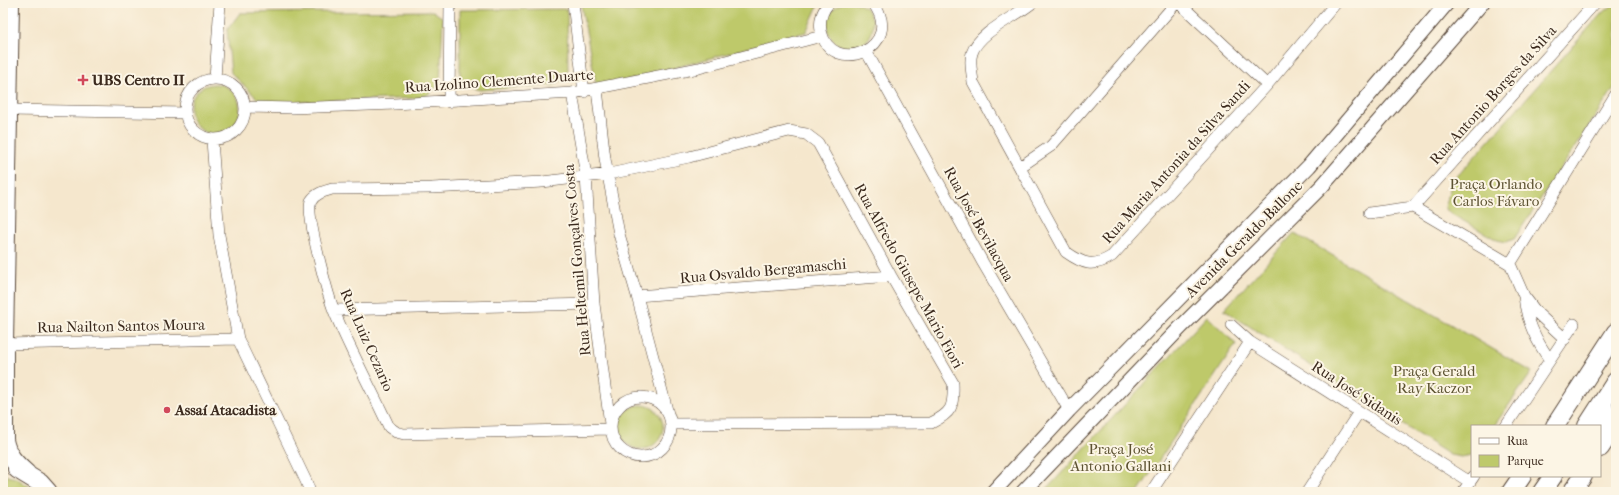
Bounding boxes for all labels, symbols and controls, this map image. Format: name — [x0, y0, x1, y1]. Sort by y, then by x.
street label: Rua Antonio Borges da Silva — [1426, 21, 1561, 168]
street label: Rua Izolino Clemente Duarte — [404, 65, 595, 97]
place label: UBS Centro II — [91, 71, 185, 89]
marker: UBS Centro II — [77, 74, 89, 86]
street label: Rua Maria Antonia da Silva Sandi — [1098, 76, 1254, 247]
street label: Rua Heltemil Gonçalves Costa — [560, 162, 594, 357]
street label: Rua José Bevilacqua — [940, 164, 1018, 285]
park label: Praça Orlando Carlos Fávaro — [1450, 175, 1543, 210]
street label: Avenida Geraldo Ballone — [1181, 176, 1307, 302]
street label: Rua Alfredo Giusepe Mario Fiori — [851, 180, 968, 372]
street label: Rua Osvaldo Bergamaschi — [679, 255, 847, 287]
street label: Rua Luiz Cezario — [336, 286, 398, 394]
street label: Rua Nailton Santos Moura — [37, 316, 206, 336]
street label: Rua José Sidanis — [1308, 357, 1406, 429]
park label: Praça Gerald Ray Kaczor — [1393, 362, 1476, 397]
place label: Assaí Atacadista — [174, 401, 277, 419]
marker: Assaí Atacadista — [162, 405, 172, 415]
legend — [1471, 425, 1601, 477]
text: Rua — [1507, 434, 1528, 448]
park label: Praça José Antonio Gallani — [1070, 440, 1172, 475]
text: Parque — [1507, 454, 1544, 468]

